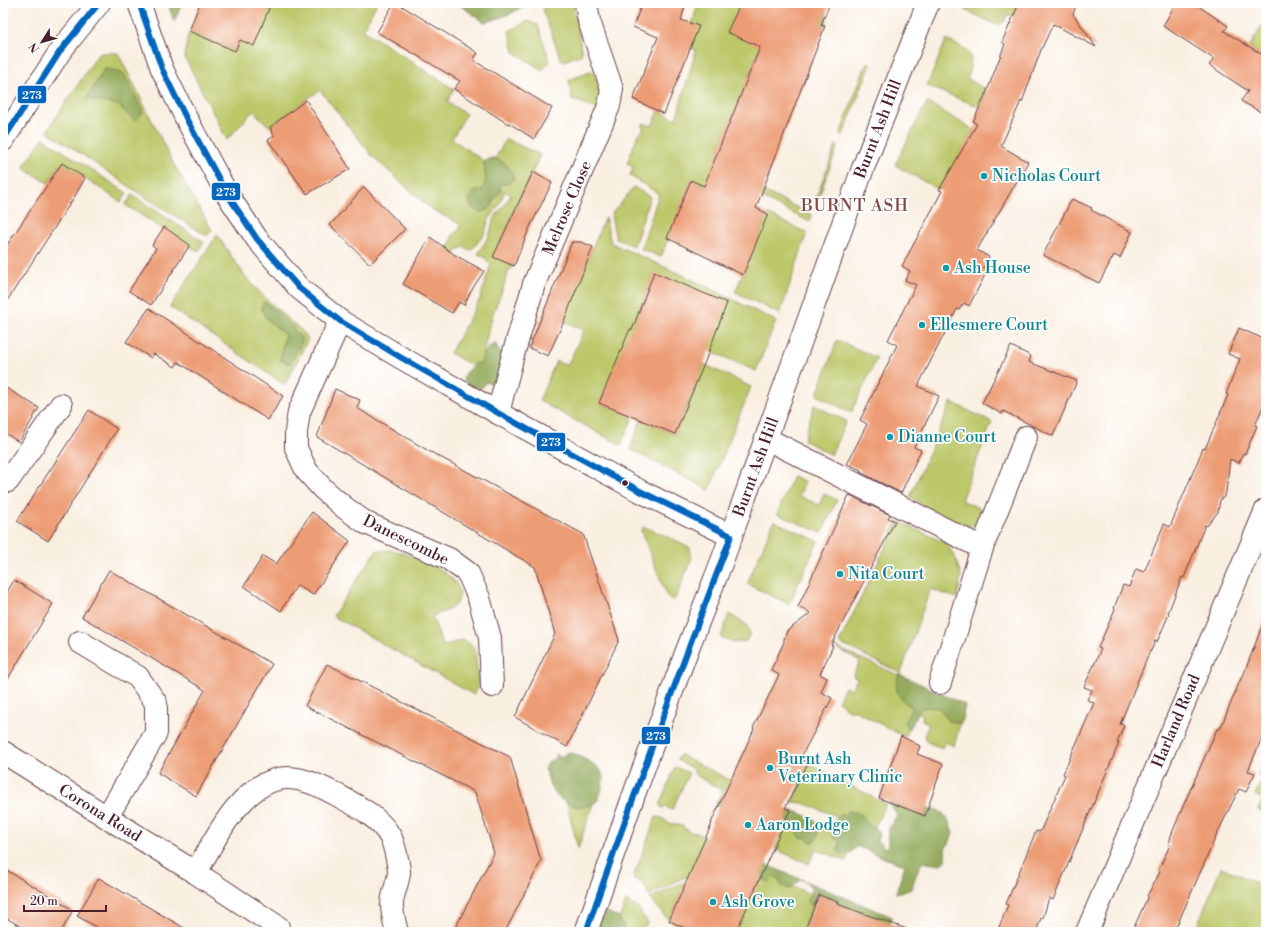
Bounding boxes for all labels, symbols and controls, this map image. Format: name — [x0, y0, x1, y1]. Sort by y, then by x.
north arrow — [22, 22, 62, 62]
text: N — [26, 39, 43, 55]
street label: Burnt Ash Hill — [850, 76, 906, 182]
line badge: 273 — [17, 85, 47, 104]
text: 273 — [22, 89, 42, 103]
street label: Melrose Close — [538, 158, 596, 258]
place label: Nicholas Court — [992, 166, 1101, 186]
marker: Nicholas Court — [979, 171, 989, 181]
line badge: 273 — [211, 182, 241, 201]
text: 273 — [216, 186, 236, 200]
district label: BURNT ASH — [800, 195, 909, 217]
place label: Ash House — [953, 258, 1031, 278]
marker: Ash House — [941, 263, 951, 273]
place label: Ellesmere Court — [930, 315, 1048, 335]
marker: Ellesmere Court — [917, 320, 927, 330]
street label: Burnt Ash Hill — [728, 414, 783, 520]
place label: Dianne Court — [898, 427, 997, 447]
line badge: 273 — [536, 432, 566, 452]
marker: Dianne Court — [885, 432, 895, 442]
text: 273 — [541, 436, 561, 450]
unlabelled marker — [620, 478, 630, 488]
street label: Danescombe — [360, 511, 452, 569]
place label: Nita Court — [848, 564, 925, 584]
marker: Nita Court — [835, 569, 845, 579]
street label: Harland Road — [1147, 671, 1205, 771]
line badge: 273 — [641, 726, 671, 745]
text: 273 — [646, 730, 666, 744]
place label: Burnt Ash Veterinary Clinic — [777, 749, 902, 787]
marker: Burnt Ash Veterinary Clinic — [765, 763, 775, 773]
street label: Corona Road — [55, 780, 145, 846]
place label: Aaron Lodge — [755, 815, 849, 835]
marker: Aaron Lodge — [743, 820, 753, 830]
scale bar — [24, 887, 106, 913]
place label: Ash Grove — [720, 892, 795, 912]
text: 20 m — [30, 894, 58, 909]
marker: Ash Grove — [708, 897, 718, 907]

